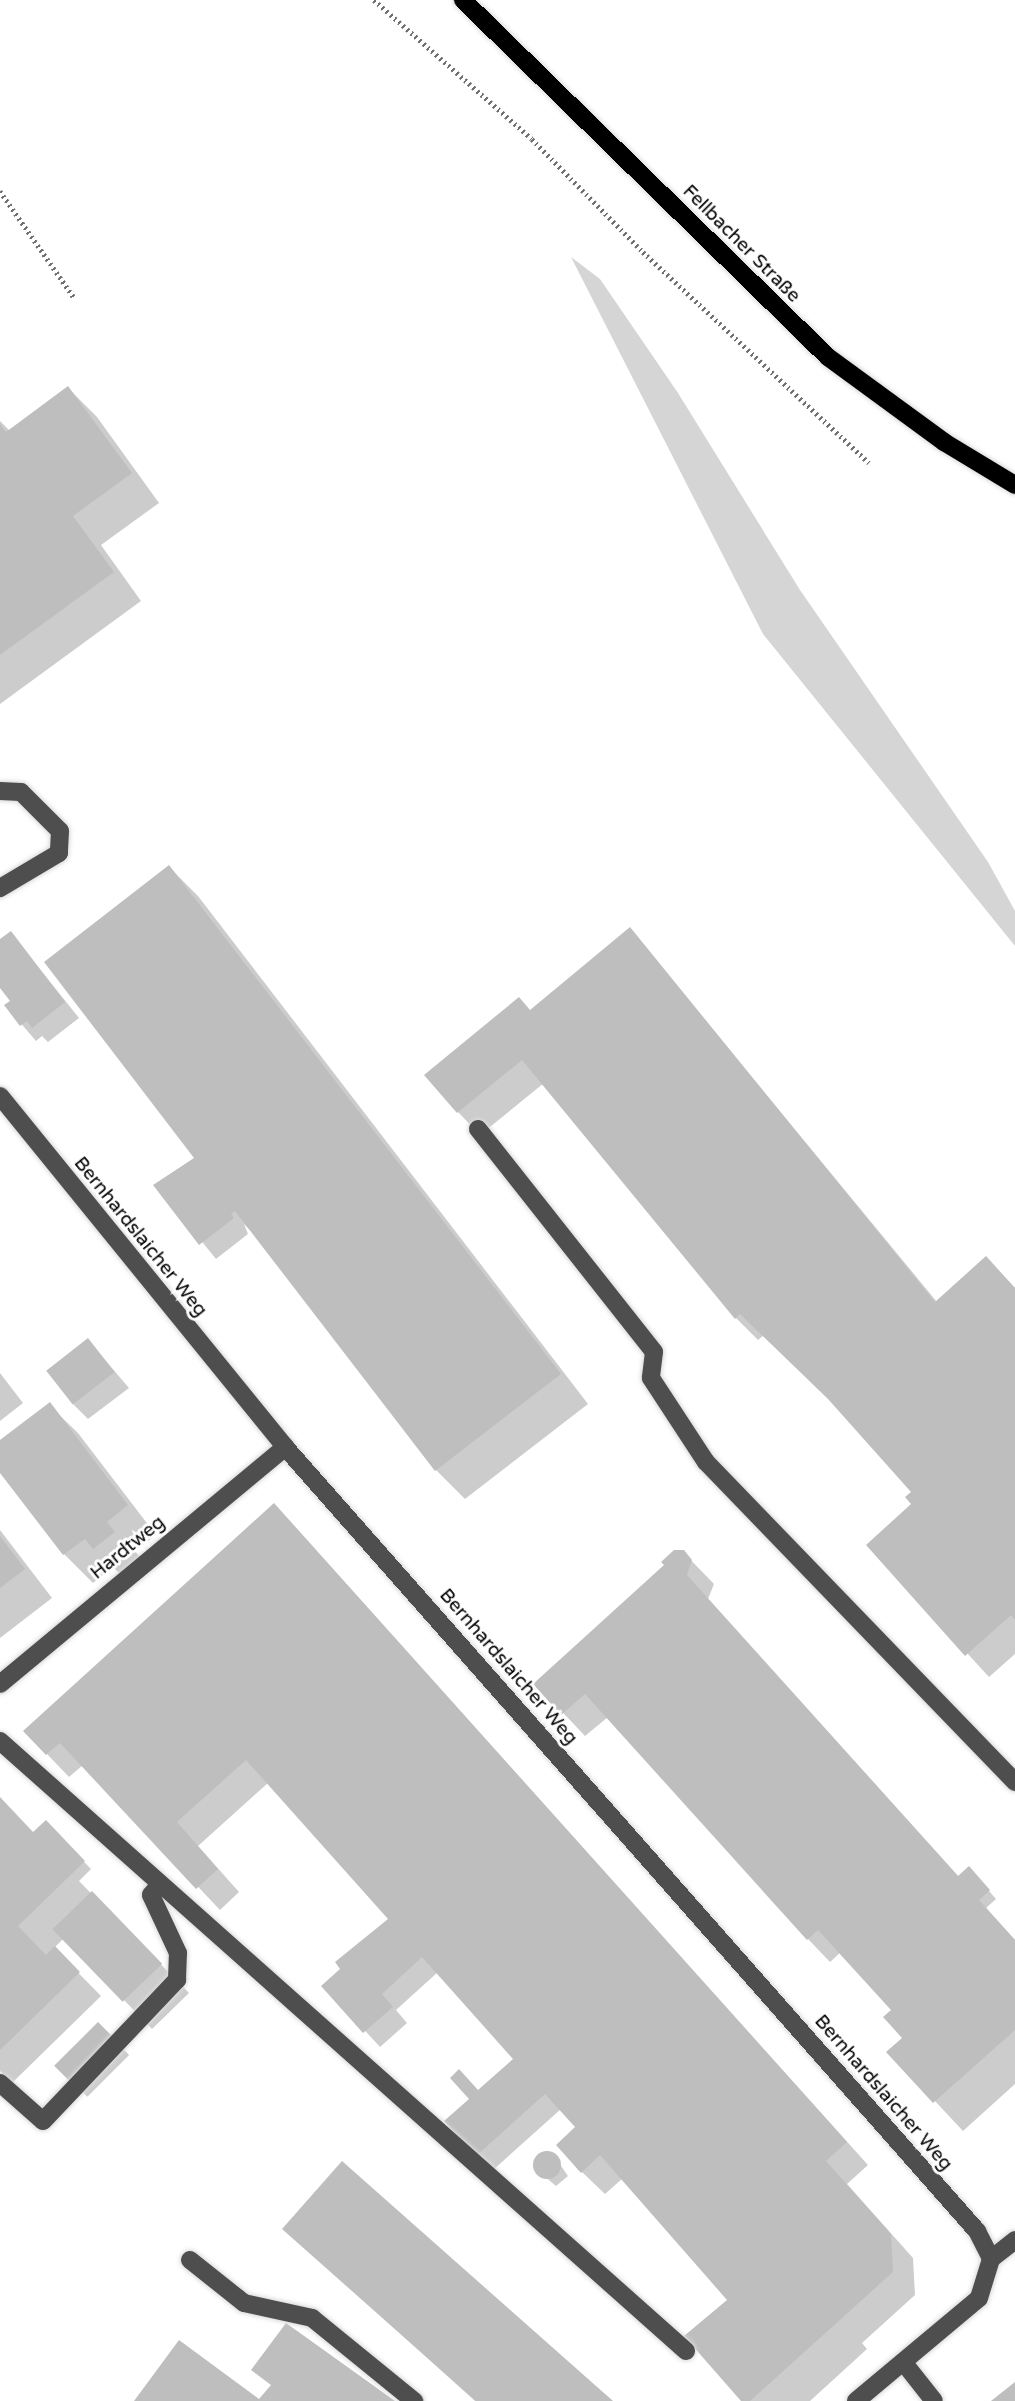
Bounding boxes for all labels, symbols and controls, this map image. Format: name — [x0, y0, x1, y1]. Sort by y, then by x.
street label: Fellbacher Straße — [677, 180, 805, 308]
street label: Bernhardslaicher Weg — [69, 1153, 211, 1321]
street label: Hardtweg — [86, 1511, 170, 1585]
street label: Bernhardslaicher Weg — [434, 1584, 582, 1750]
street label: Bernhardslaicher Weg — [809, 2010, 957, 2176]

